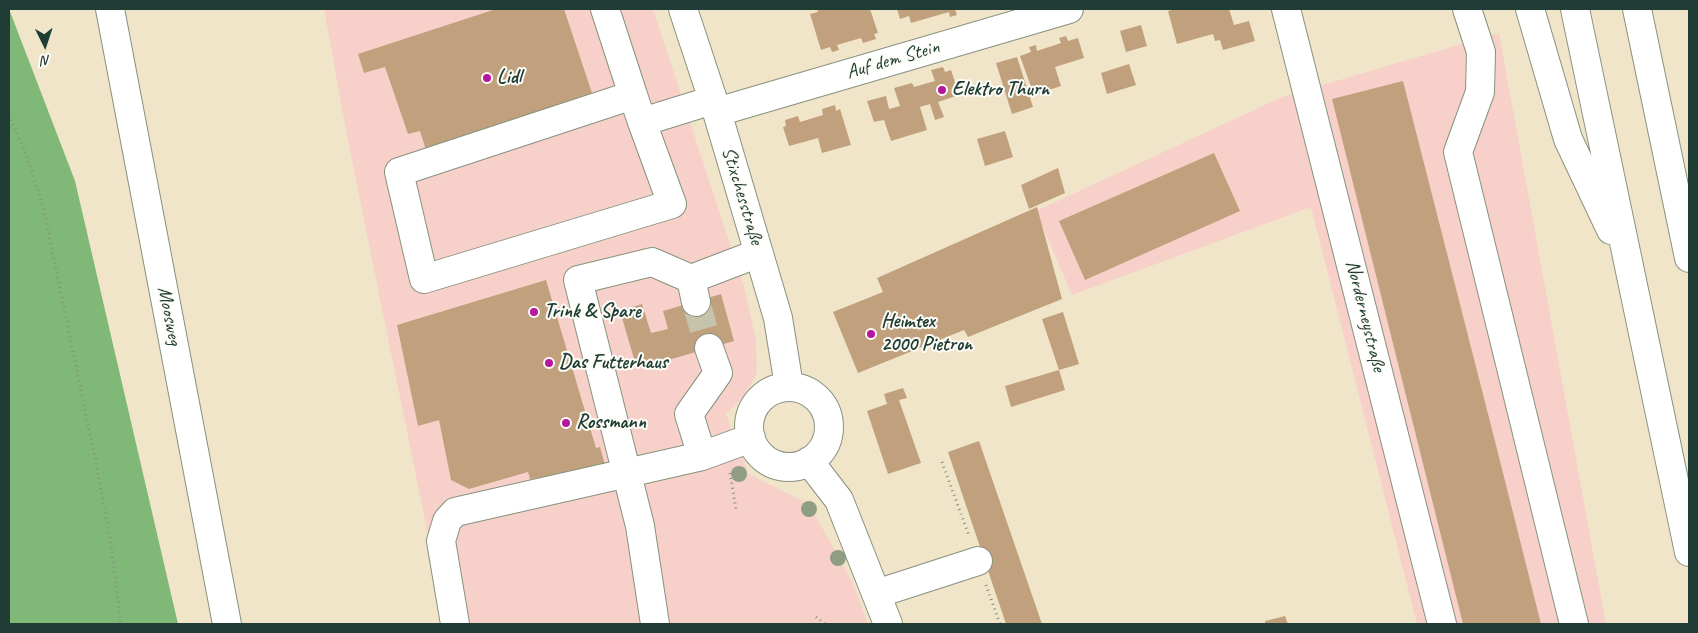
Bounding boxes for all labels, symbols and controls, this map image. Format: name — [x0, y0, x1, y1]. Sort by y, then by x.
north arrow — [20, 20, 70, 70]
street label: Auf dem Stein — [844, 35, 942, 85]
text: N — [41, 52, 51, 69]
place label: Lidl — [497, 66, 521, 90]
marker: Lidl — [481, 72, 493, 84]
place label: Elektro Thurn — [952, 78, 1049, 102]
marker: Elektro Thurn — [936, 84, 948, 96]
street label: Stixchesstraße — [716, 144, 768, 248]
street label: Norderneystraße — [1340, 258, 1390, 374]
street label: Moosweg — [152, 285, 186, 347]
place label: Trink & Spare — [544, 300, 641, 324]
marker: Trink & Spare — [528, 306, 540, 318]
place label: Heimtex 2000 Pietron — [881, 310, 972, 357]
marker: Heimtex 2000 Pietron — [865, 328, 877, 340]
place label: Das Futterhaus — [559, 351, 667, 375]
marker: Das Futterhaus — [543, 357, 555, 369]
place label: Rossmann — [576, 411, 646, 435]
marker: Rossmann — [560, 417, 572, 429]

